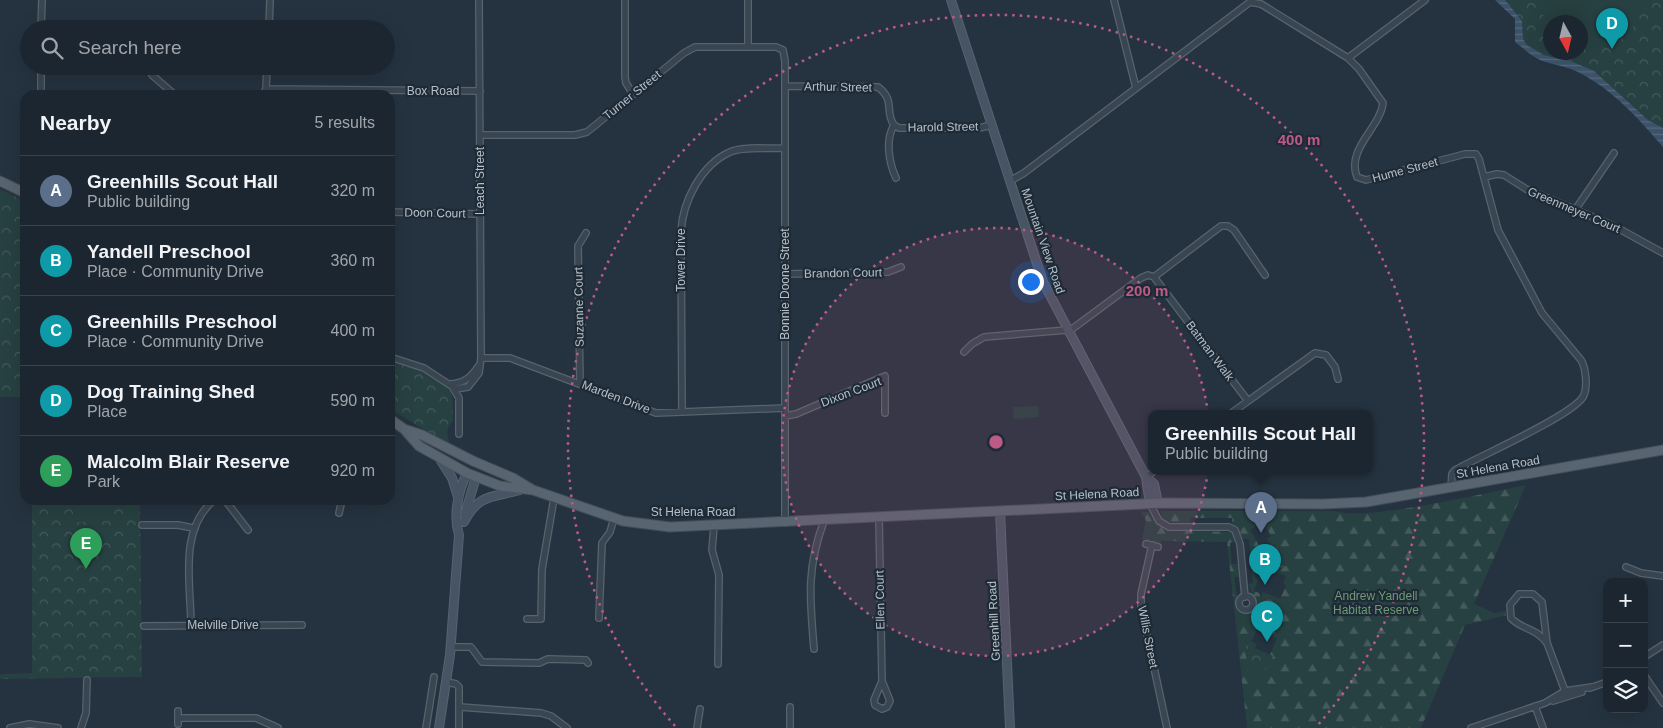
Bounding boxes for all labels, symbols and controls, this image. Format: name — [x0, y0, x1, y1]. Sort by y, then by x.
pin: D — [1596, 8, 1628, 49]
north arrow — [1543, 15, 1588, 60]
search box — [20, 20, 395, 75]
icon: search — [38, 34, 66, 62]
text: Search here — [78, 37, 182, 58]
street label: Turner Street — [600, 67, 664, 123]
street label: Arthur Street — [804, 79, 873, 95]
street label: Box Road — [407, 84, 459, 98]
text: Nearby — [40, 111, 111, 134]
text: 5 results — [315, 114, 375, 131]
street label: Harold Street — [908, 119, 979, 135]
text: 400 m — [1278, 131, 1320, 148]
street label: Leach Street — [473, 146, 487, 215]
street label: Hume Street — [1371, 154, 1440, 185]
text: Greenhills Scout Hall — [87, 171, 278, 192]
text: A — [50, 182, 62, 199]
text: 320 m — [331, 182, 375, 199]
street label: Greenmeyer Court — [1526, 184, 1623, 236]
street label: Mountain View Road — [1018, 186, 1068, 296]
text: Public building — [87, 193, 190, 210]
street label: Doon Court — [404, 205, 466, 221]
street label: Tower Drive — [674, 228, 688, 292]
street label: Bonnie Doone Street — [778, 228, 792, 340]
text: Yandell Preschool — [87, 241, 251, 262]
text: B — [50, 252, 62, 269]
text: 360 m — [331, 252, 375, 269]
text: Place · Community Drive — [87, 263, 264, 280]
street label: Brandon Court — [804, 265, 883, 281]
street label: Suzanne Court — [571, 266, 587, 347]
your location — [1018, 269, 1044, 295]
text: 200 m — [1126, 282, 1168, 299]
text: Greenhills Preschool — [87, 311, 277, 332]
street label: Batman Walk — [1183, 318, 1238, 384]
text: C — [50, 322, 62, 339]
text: 400 m — [331, 322, 375, 339]
text: Place · Community Drive — [87, 333, 264, 350]
street label: Dixon Court — [819, 374, 884, 410]
street label: Marden Drive — [580, 378, 652, 417]
text: Dog Training Shed — [87, 381, 255, 402]
text: D — [50, 392, 62, 409]
text: 590 m — [331, 392, 375, 409]
text: Place — [87, 403, 127, 420]
popup — [1148, 410, 1373, 475]
text: Greenhills Scout Hall — [1165, 423, 1356, 444]
centre of rings — [987, 433, 1005, 451]
text: Public building — [1165, 445, 1268, 462]
text: Malcolm Blair Reserve — [87, 451, 290, 472]
street label: St Helena Road — [1455, 453, 1541, 481]
text: E — [51, 462, 61, 479]
text: 920 m — [331, 462, 375, 479]
text: Park — [87, 473, 120, 490]
street label: St Helena Road — [1054, 485, 1140, 503]
pin: A — [1245, 492, 1277, 533]
street label: St Helena Road — [651, 505, 735, 519]
pin: E — [70, 528, 102, 569]
pin: B — [1249, 544, 1281, 585]
street label: Ellen Court — [872, 570, 888, 630]
map controls — [1603, 578, 1648, 713]
button: + — [1603, 578, 1648, 623]
street label: Greenhill Road — [985, 581, 1003, 661]
park label: Andrew Yandell Habitat Reserve — [1333, 589, 1419, 617]
pin: C — [1251, 601, 1283, 642]
street label: Willis Street — [1135, 605, 1161, 670]
street label: Melville Drive — [187, 618, 259, 632]
button: − — [1603, 623, 1648, 668]
button: layers — [1603, 668, 1648, 713]

